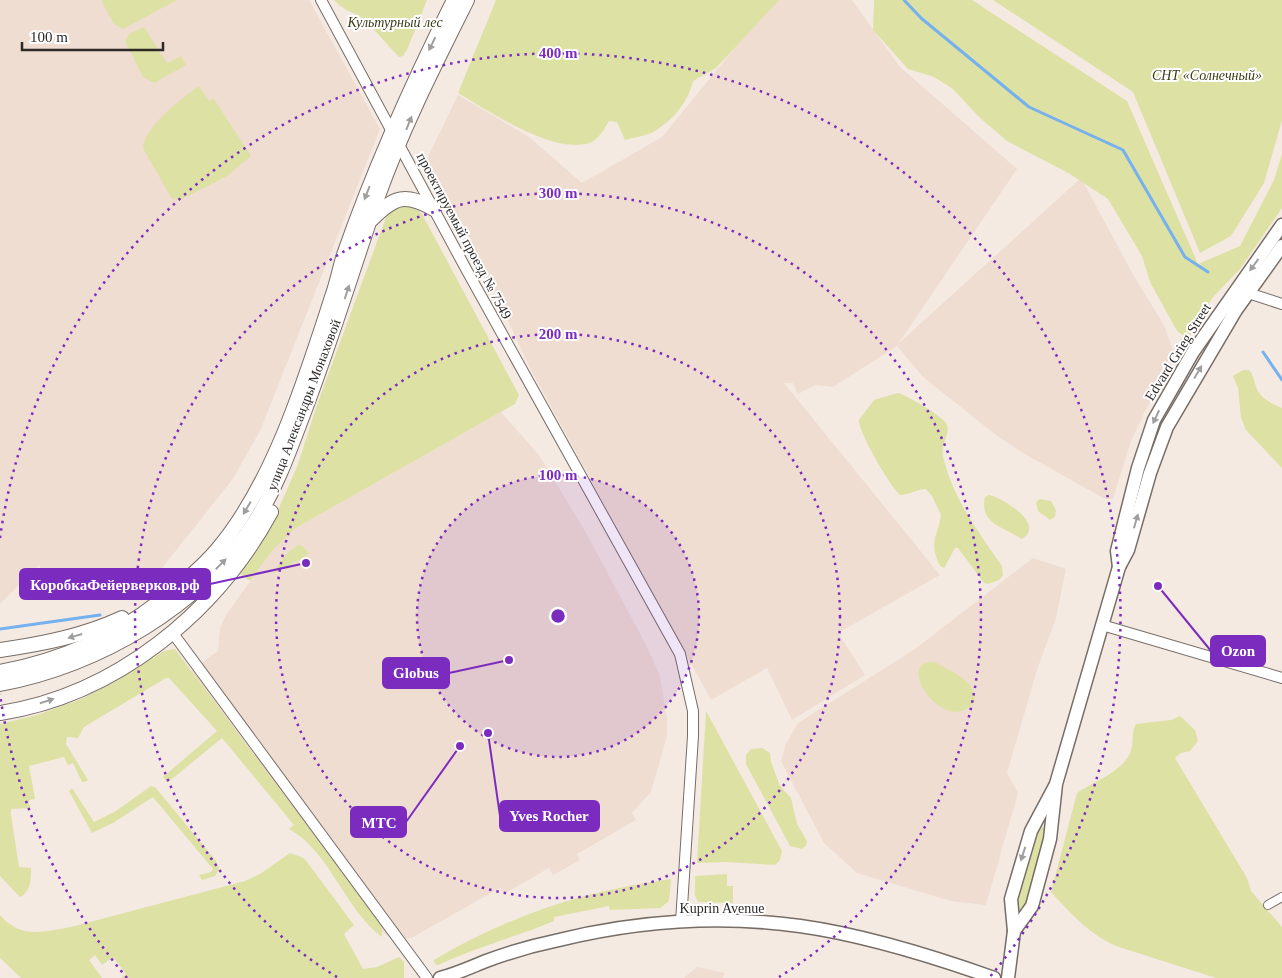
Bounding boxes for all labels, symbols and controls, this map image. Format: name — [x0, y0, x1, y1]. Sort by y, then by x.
park label: Культурный лес — [346, 15, 443, 30]
scale bar — [22, 20, 164, 52]
text: 100 m — [30, 29, 68, 45]
one-way arrow — [428, 37, 436, 51]
text: 400 m — [539, 45, 578, 61]
park label: СНТ «Солнечный» — [1152, 68, 1262, 83]
one-way arrow — [405, 116, 413, 130]
street label: проектируемый проезд № 7549 — [414, 150, 514, 322]
one-way arrow — [363, 185, 370, 200]
text: 300 m — [539, 185, 578, 201]
one-way arrow — [1249, 258, 1259, 272]
one-way arrow — [343, 284, 351, 299]
street label: Edvard Grieg Street — [1142, 300, 1214, 403]
street label: улица Александры Монаховой — [264, 317, 344, 493]
text: 200 m — [539, 326, 578, 342]
one-way arrow — [1193, 365, 1203, 378]
one-way arrow — [1152, 410, 1160, 424]
text: 100 m — [539, 467, 578, 483]
one-way arrow — [243, 501, 252, 514]
one-way arrow — [1133, 514, 1141, 529]
one-way arrow — [215, 558, 227, 570]
callout: КоробкаФейерверков.рф — [20, 569, 210, 599]
text: КоробкаФейерверков.рф — [30, 577, 200, 593]
centre of rings — [549, 607, 567, 625]
one-way arrow — [67, 632, 82, 640]
callout: Ozon — [1211, 636, 1265, 666]
text: Ozon — [1221, 643, 1256, 659]
callout: Globus — [383, 658, 449, 688]
text: Globus — [393, 665, 439, 681]
one-way arrow — [40, 697, 55, 705]
callout: Yves Rocher — [500, 801, 599, 831]
callout: МТС — [351, 807, 406, 837]
text: Yves Rocher — [509, 808, 589, 824]
text: МТС — [362, 815, 397, 831]
one-way arrow — [1019, 847, 1027, 862]
street label: Kuprin Avenue — [680, 901, 764, 916]

